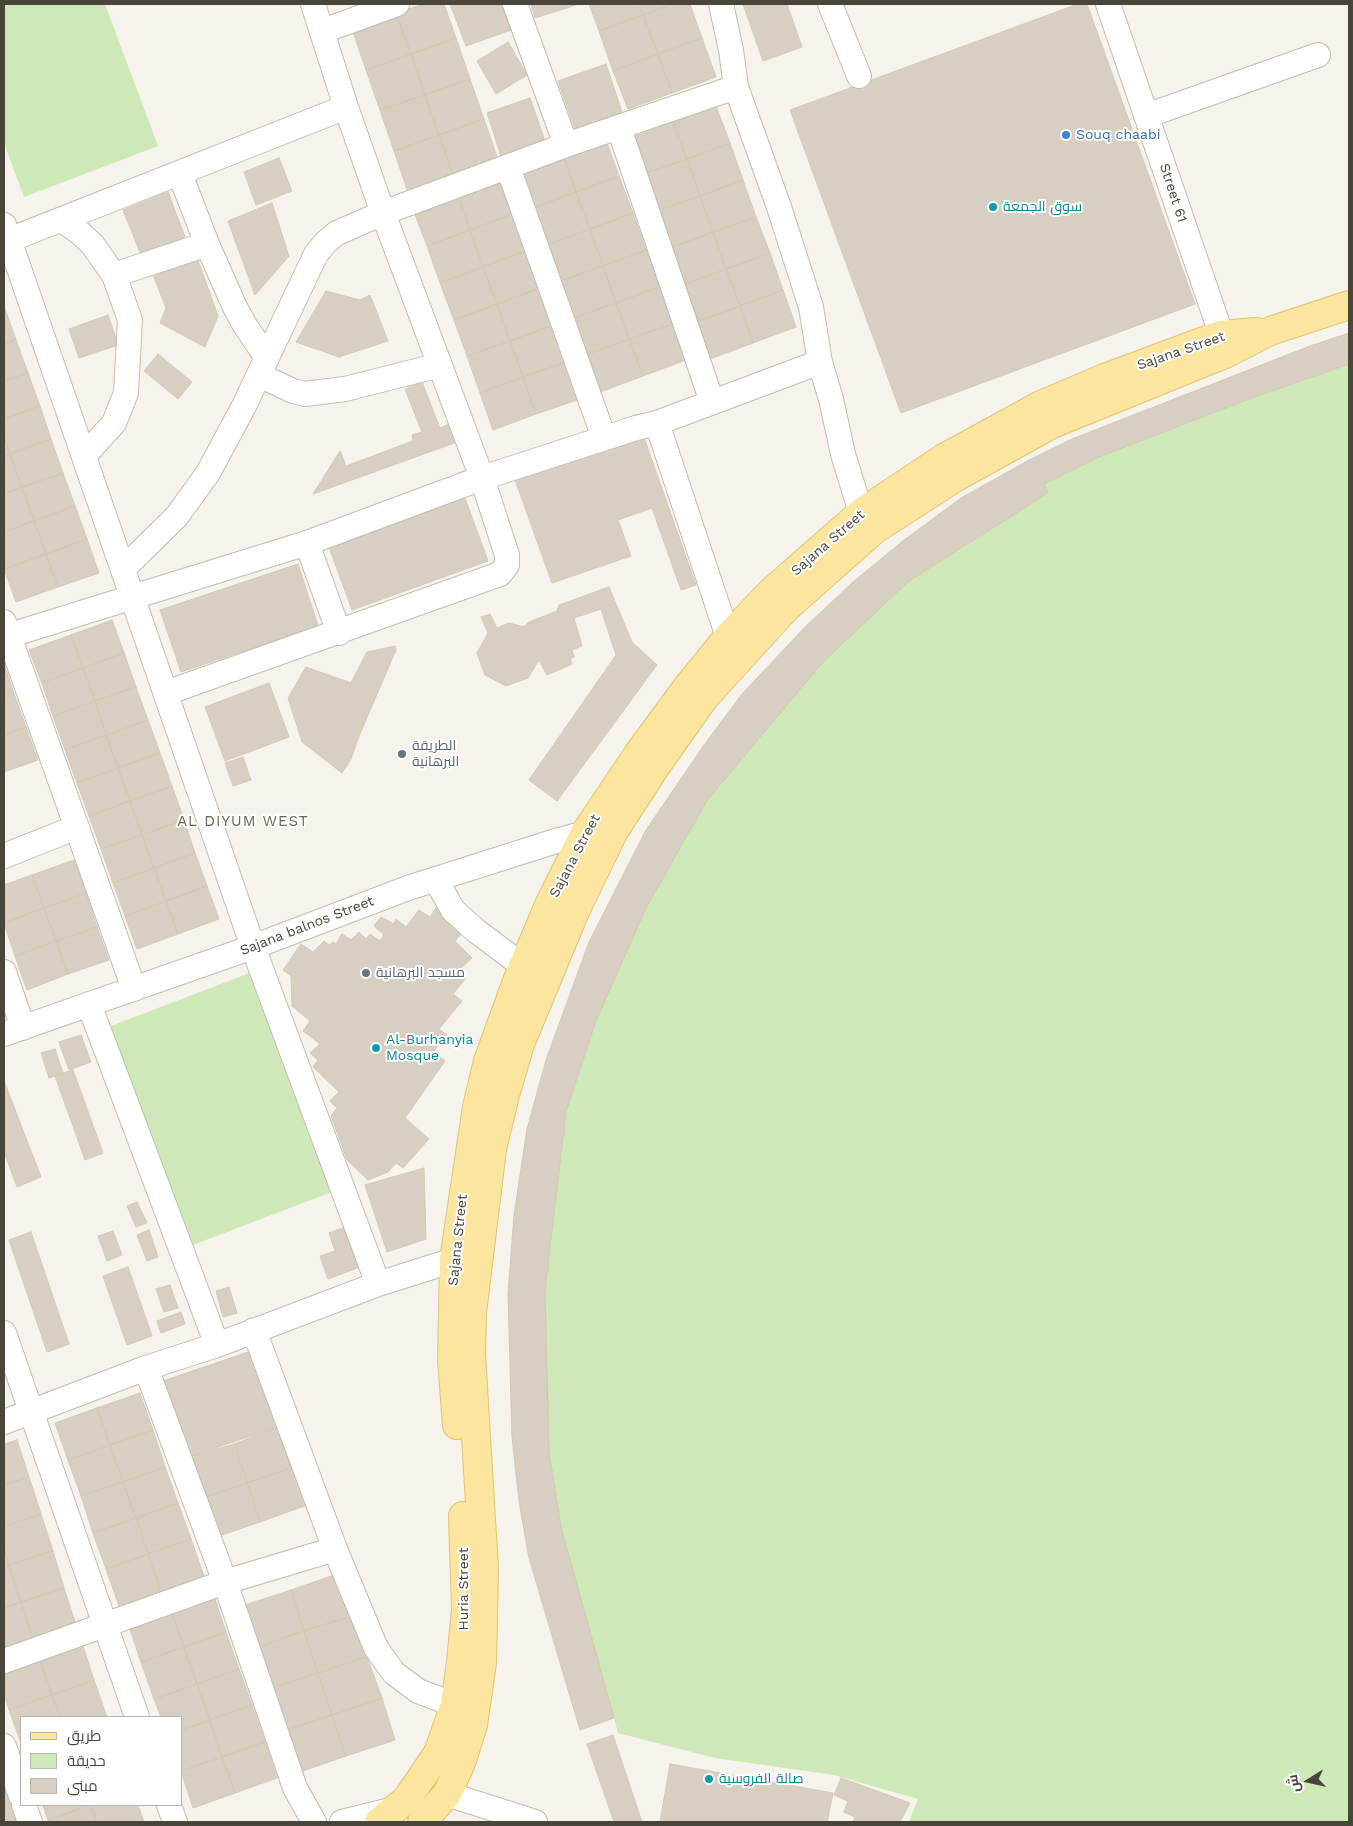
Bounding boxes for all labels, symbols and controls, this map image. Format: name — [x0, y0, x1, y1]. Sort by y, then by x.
place label: Souq chaabi — [1076, 127, 1160, 143]
marker: Souq chaabi — [1060, 129, 1072, 141]
street label: Street 61 — [1156, 161, 1190, 225]
place label: سوق الجمعة — [1003, 199, 1082, 215]
marker: سوق الجمعة — [987, 201, 999, 213]
street label: Sajana Street — [1135, 328, 1227, 374]
street label: Sajana Street — [788, 507, 868, 579]
place label: الطريقة البرهانية — [412, 738, 459, 770]
marker: الطريقة البرهانية — [396, 748, 408, 760]
street label: Sajana Street — [546, 811, 604, 901]
district label: AL DIYUM WEST — [176, 813, 310, 831]
street label: Sajana balnos Street — [238, 893, 376, 959]
place label: مسجد البرهانية — [376, 965, 465, 981]
marker: مسجد البرهانية — [360, 967, 372, 979]
place label: Al-Burhanyia Mosque — [386, 1032, 473, 1064]
marker: Al-Burhanyia Mosque — [370, 1042, 382, 1054]
street label: Sajana Street — [445, 1193, 471, 1287]
street label: Huria Street — [456, 1547, 472, 1631]
legend — [20, 1716, 182, 1806]
text: طريق — [67, 1727, 101, 1745]
text: حديقة — [67, 1752, 106, 1770]
north arrow — [1283, 1756, 1333, 1806]
place label: صالة الفروسية — [719, 1771, 804, 1787]
marker: صالة الفروسية — [703, 1773, 715, 1785]
text: ش — [1284, 1773, 1303, 1794]
text: مبنى — [67, 1777, 98, 1795]

